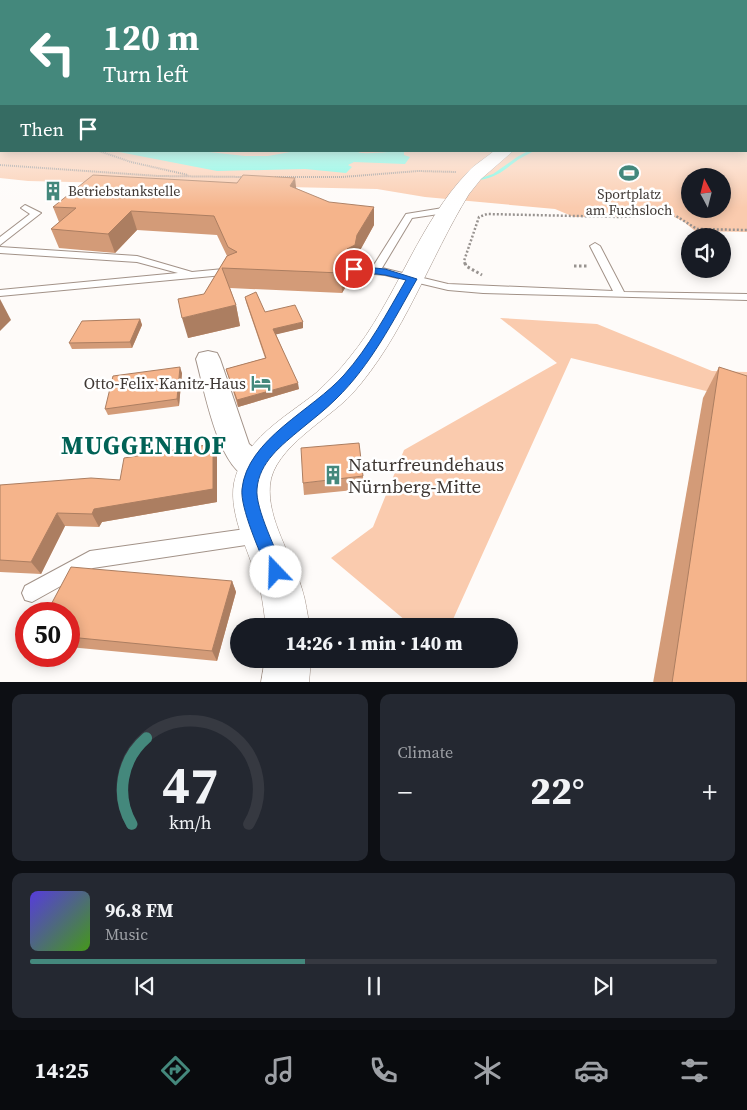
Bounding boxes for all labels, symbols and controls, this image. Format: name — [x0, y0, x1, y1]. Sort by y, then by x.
text: 120 m — [103, 14, 199, 62]
icon: left — [20, 20, 85, 85]
text: Turn left — [103, 59, 188, 89]
icon: arrive — [74, 115, 102, 143]
text: Then — [20, 116, 64, 142]
sports icon: Sportplatz am Fuchsloch — [618, 162, 640, 184]
north arrow — [681, 168, 731, 218]
map controls — [681, 168, 731, 278]
building icon: Betriebstankstelle — [42, 180, 64, 202]
place label: Betriebstankstelle — [68, 181, 180, 201]
place label: Sportplatz am Fuchsloch — [586, 184, 672, 220]
button: sound — [681, 228, 731, 278]
pin — [333, 248, 375, 290]
icon: arrive — [340, 255, 368, 283]
place label: Otto-Felix-Kanitz-Haus — [84, 372, 246, 394]
hotel icon: Otto-Felix-Kanitz-Haus — [250, 372, 272, 394]
district label: MUGGENHOF — [61, 428, 227, 462]
place label: Naturfreundehaus Nürnberg-Mitte — [348, 451, 504, 499]
building icon: Naturfreundehaus Nürnberg-Mitte — [322, 464, 344, 486]
position arrow — [249, 545, 301, 597]
speed limit sign: 50 — [15, 602, 80, 667]
text: 14:26 · 1 min · 140 m — [285, 630, 463, 656]
text: Climate — [398, 741, 453, 763]
text: 47 — [162, 749, 218, 820]
text: 22° — [530, 765, 584, 817]
text: − — [398, 773, 412, 811]
text: + — [702, 773, 717, 811]
text: km/h — [168, 810, 211, 835]
text: 96.8 FM — [105, 897, 174, 923]
text: Music — [105, 923, 148, 945]
icon: previous — [131, 972, 159, 1000]
icon: pause — [360, 972, 388, 1000]
icon: next — [589, 972, 617, 1000]
icon: directions — [158, 1053, 193, 1088]
icon: music — [262, 1053, 297, 1088]
icon: phone — [366, 1053, 401, 1088]
icon: climate — [470, 1053, 505, 1088]
icon: car — [574, 1053, 609, 1088]
icon: filters — [677, 1053, 712, 1088]
text: 14:25 — [34, 1055, 89, 1085]

